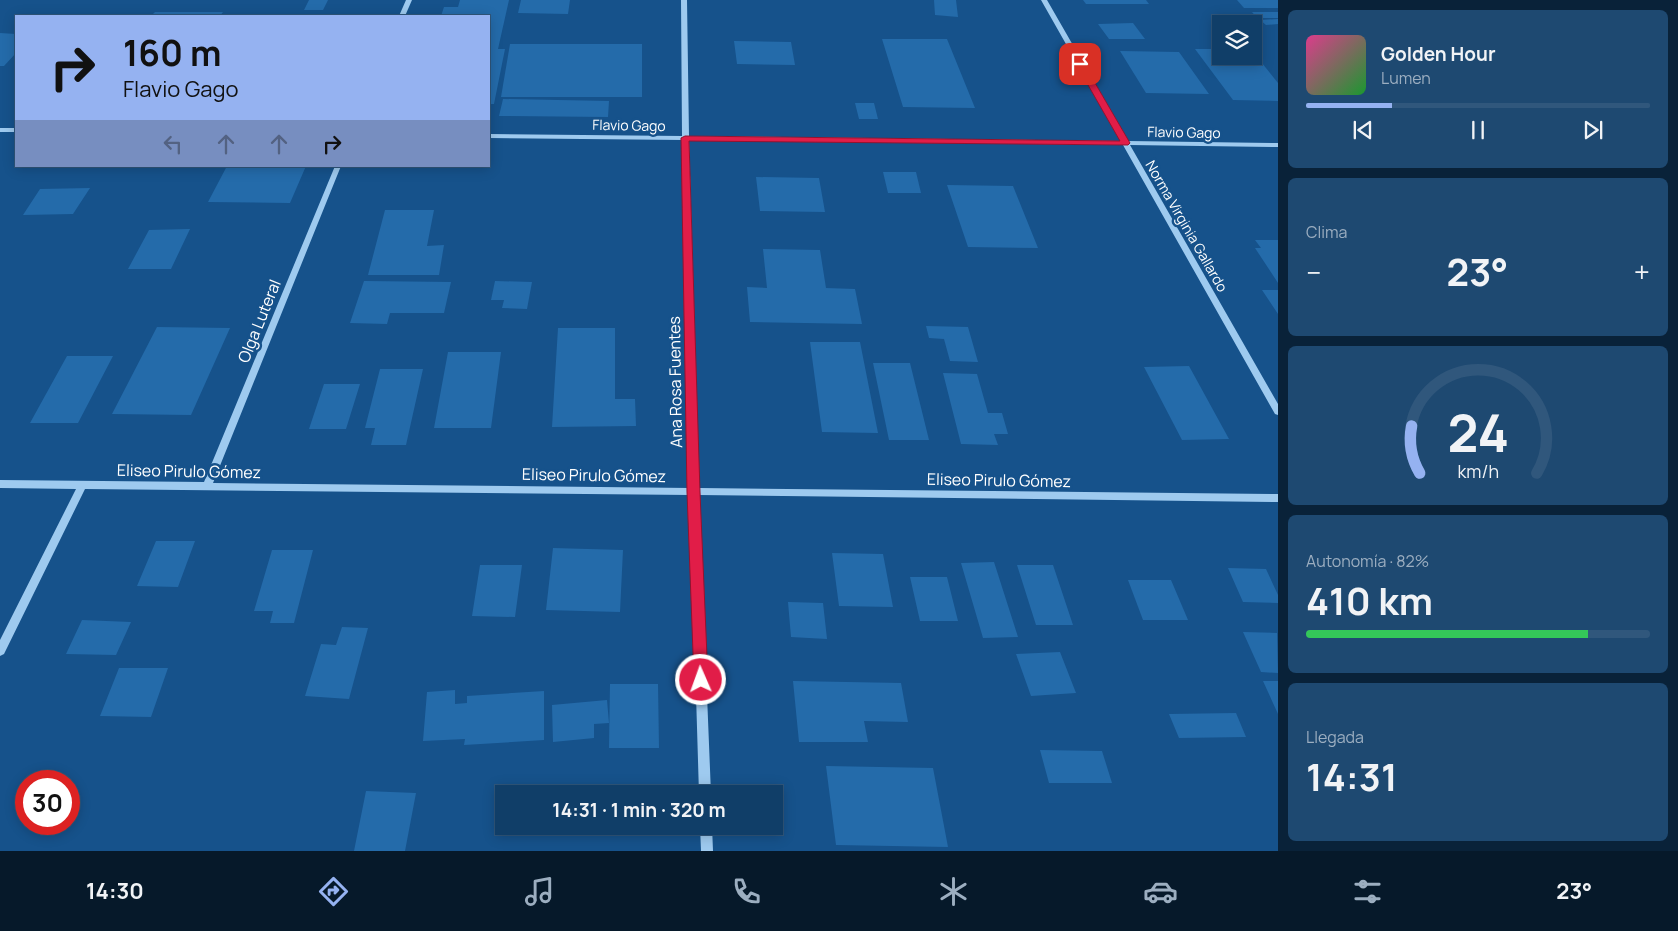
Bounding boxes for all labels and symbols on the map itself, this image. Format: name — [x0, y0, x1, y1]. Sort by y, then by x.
pin — [1059, 43, 1101, 85]
street label: Flavio Gago — [592, 115, 666, 135]
street label: Flavio Gago — [1147, 122, 1221, 142]
street label: Norma Virginia Gallardo — [1142, 157, 1232, 295]
street label: Olga Luteral — [232, 276, 286, 366]
street label: Ana Rosa Fuentes — [663, 316, 687, 448]
street label: Eliseo Pirulo Gómez — [117, 459, 261, 483]
street label: Eliseo Pirulo Gómez — [522, 463, 666, 487]
street label: Eliseo Pirulo Gómez — [927, 468, 1071, 492]
position arrow — [674, 653, 726, 705]
speed limit sign: 30 — [15, 770, 80, 835]

